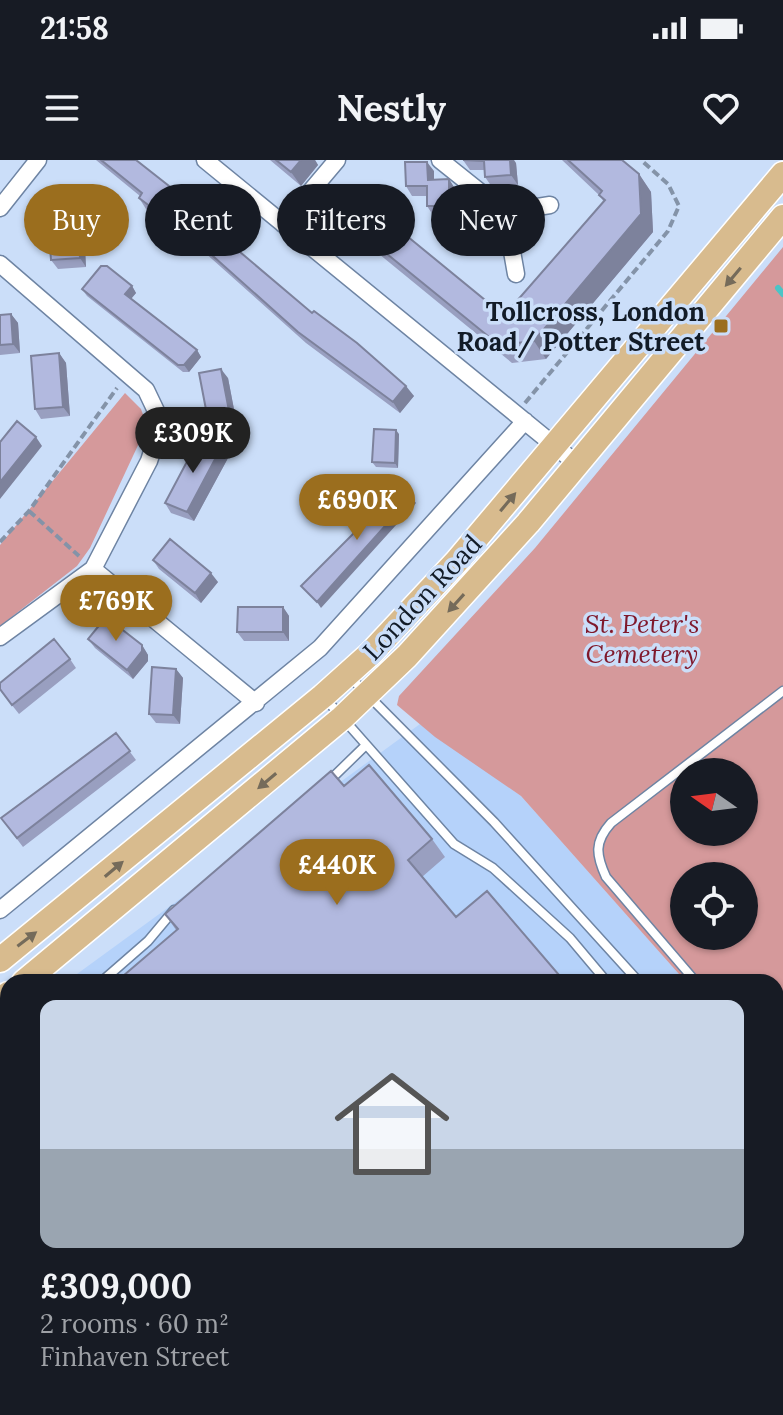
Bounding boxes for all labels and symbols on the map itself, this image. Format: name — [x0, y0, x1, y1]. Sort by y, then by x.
one-way arrow — [725, 266, 742, 286]
place label: Tollcross, London Road/ Potter Street — [457, 295, 706, 359]
marker: Tollcross, London Road/ Potter Street — [712, 317, 730, 335]
pin: £309K — [137, 407, 249, 475]
pin: £690K — [301, 474, 413, 542]
one-way arrow — [499, 493, 516, 513]
street label: London Road — [355, 527, 489, 667]
pin: £769K — [60, 575, 172, 643]
one-way arrow — [448, 594, 466, 613]
park label: St. Peter's Cemetery — [585, 607, 699, 670]
north arrow — [670, 758, 758, 846]
one-way arrow — [257, 772, 277, 789]
pin: £440K — [281, 839, 393, 907]
one-way arrow — [104, 861, 124, 878]
one-way arrow — [17, 932, 37, 948]

